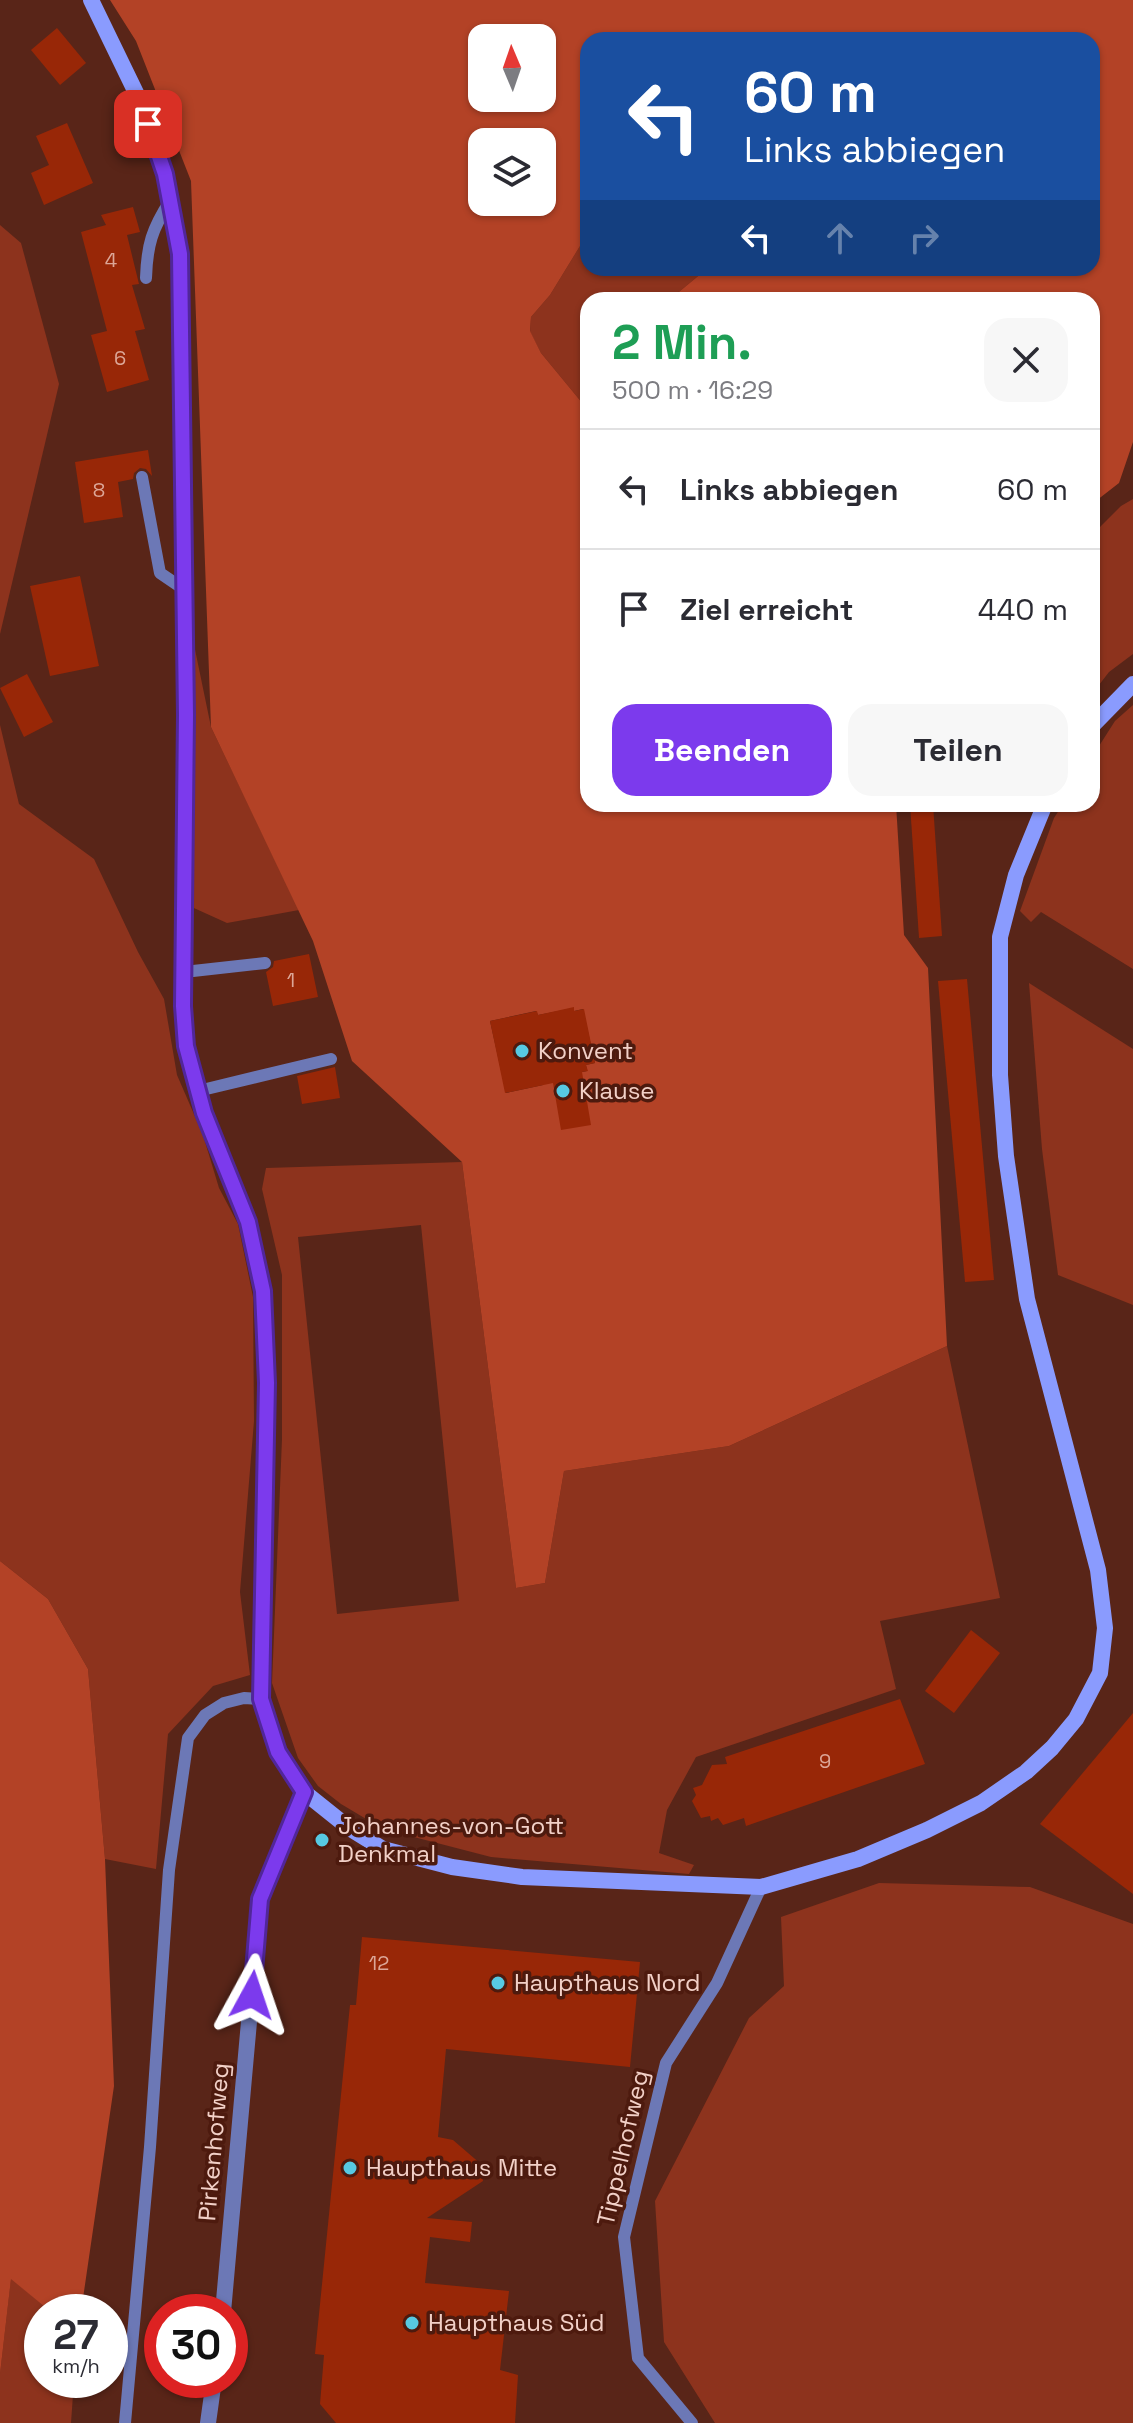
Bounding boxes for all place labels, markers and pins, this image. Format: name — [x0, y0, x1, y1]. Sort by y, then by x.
pin — [114, 90, 182, 158]
place label: Konvent — [538, 1035, 633, 1066]
marker: Konvent — [513, 1042, 531, 1060]
place label: Klause — [579, 1075, 655, 1106]
marker: Klause — [554, 1082, 572, 1100]
place label: Johannes-von-Gott Denkmal — [338, 1810, 564, 1869]
marker: Johannes-von-Gott Denkmal — [313, 1831, 331, 1849]
place label: Haupthaus Nord — [514, 1967, 701, 1998]
marker: Haupthaus Nord — [489, 1974, 507, 1992]
place label: Haupthaus Mitte — [366, 2152, 557, 2183]
marker: Haupthaus Mitte — [341, 2159, 359, 2177]
place label: Haupthaus Süd — [428, 2307, 605, 2338]
marker: Haupthaus Süd — [403, 2314, 421, 2332]

